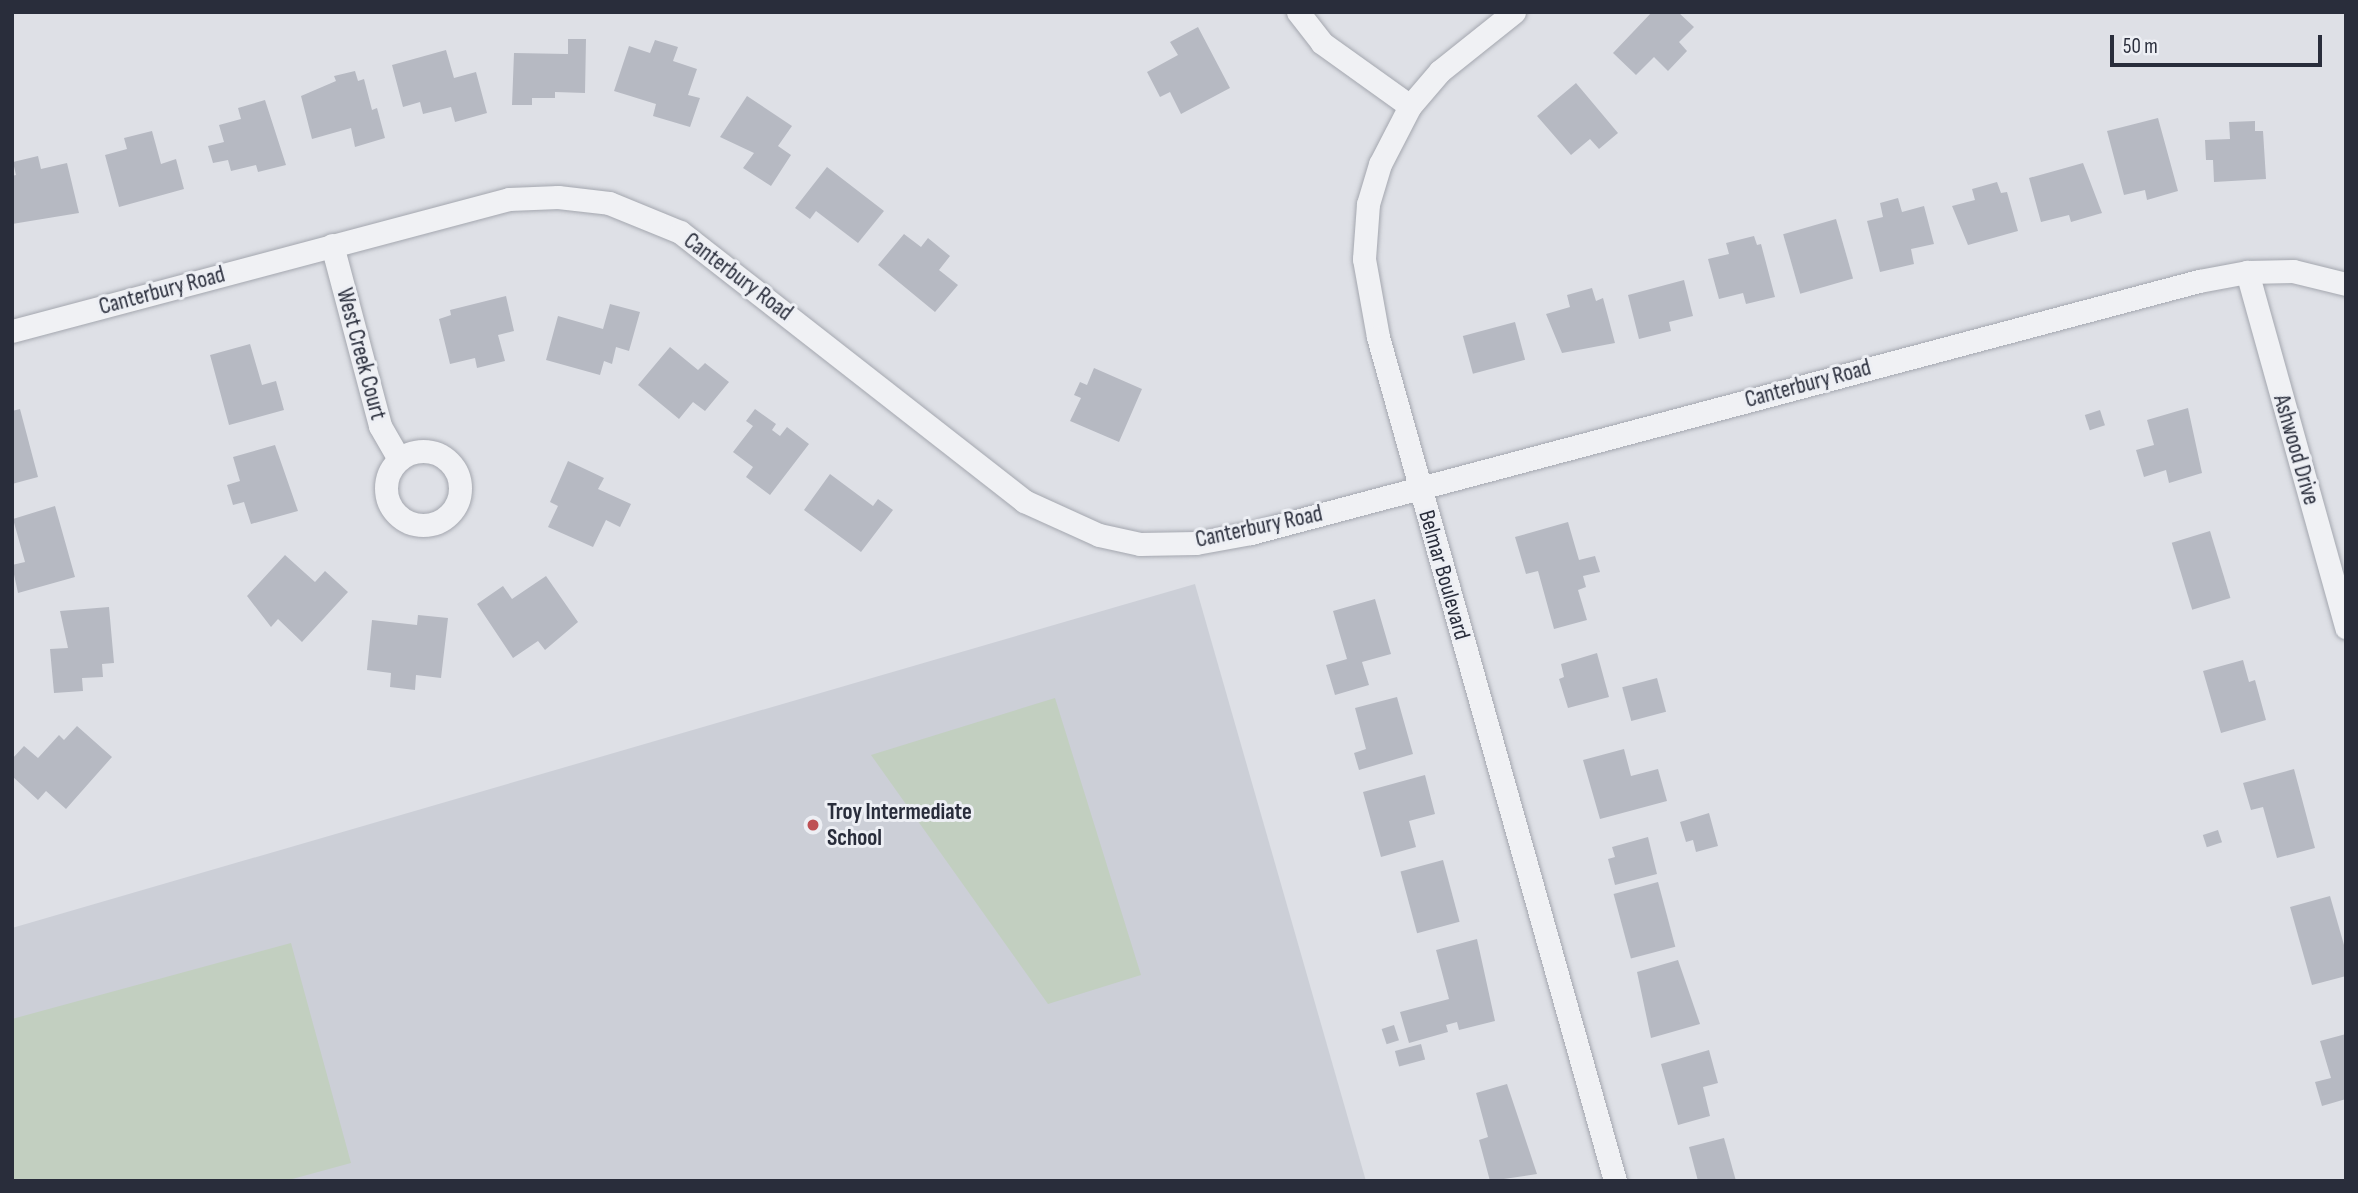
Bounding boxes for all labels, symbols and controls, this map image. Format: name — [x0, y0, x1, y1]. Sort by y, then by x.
scale bar — [2113, 21, 2325, 65]
text: 50 m — [2123, 34, 2158, 59]
street label: Canterbury Road — [678, 227, 798, 327]
street label: Canterbury Road — [96, 261, 228, 321]
street label: West Creek Court — [330, 285, 392, 423]
street label: Canterbury Road — [1742, 354, 1874, 414]
street label: Ashwood Drive — [2267, 392, 2325, 508]
street label: Canterbury Road — [1193, 500, 1325, 554]
street label: Belmar Boulevard — [1412, 507, 1476, 643]
place label: Troy Intermediate School — [827, 798, 972, 852]
marker: Troy Intermediate School — [805, 817, 821, 833]

